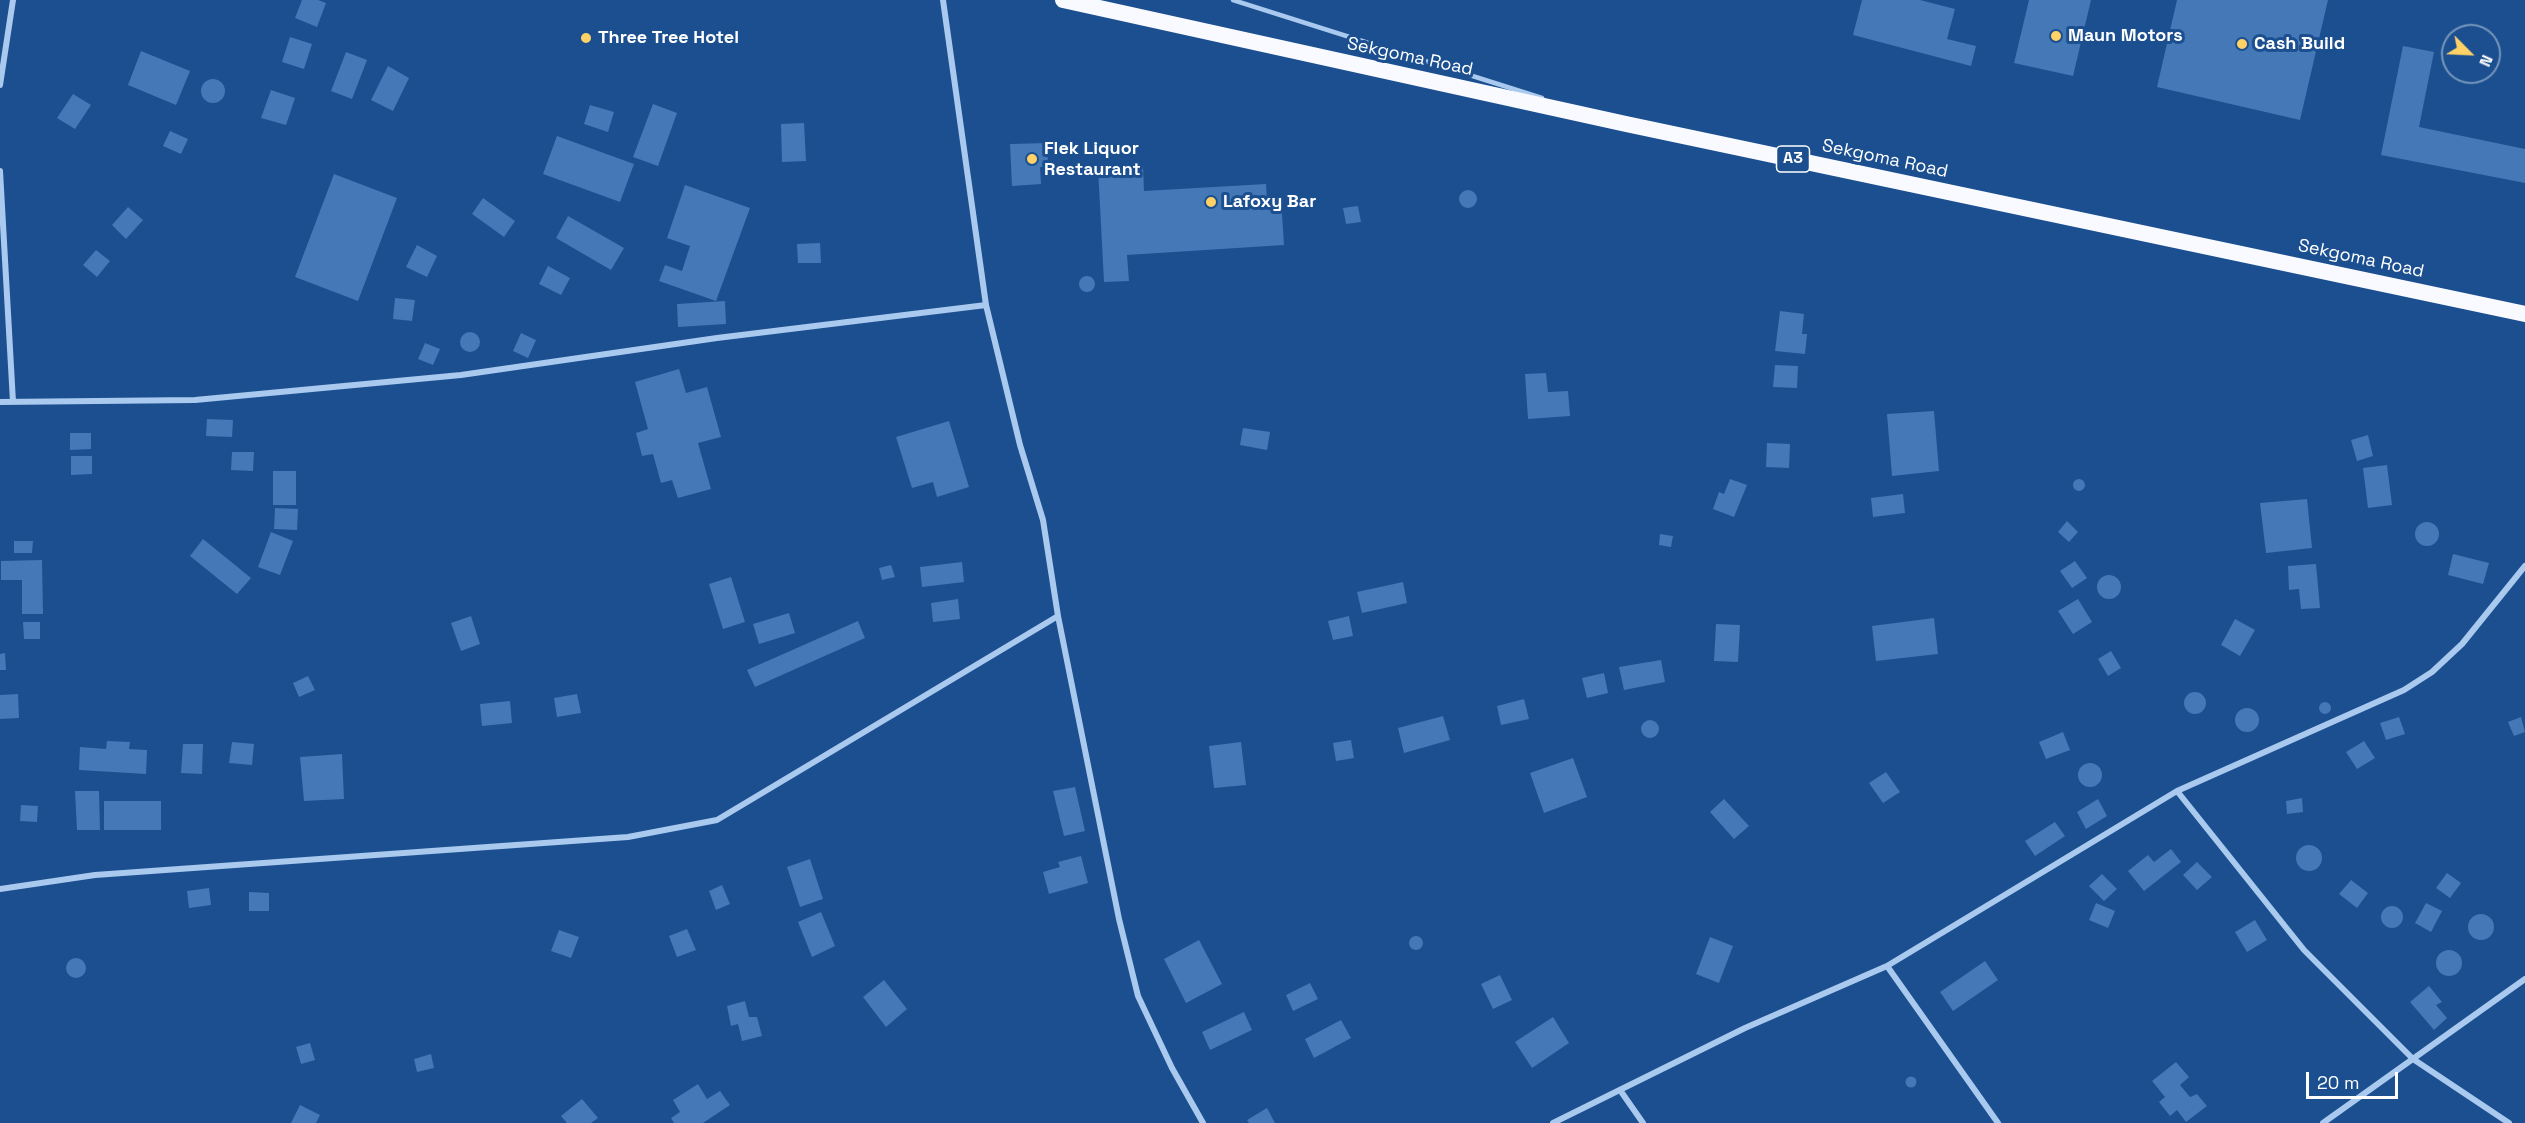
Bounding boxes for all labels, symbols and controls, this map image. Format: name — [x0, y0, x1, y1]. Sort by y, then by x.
north arrow — [2441, 24, 2501, 84]
place label: Maun Motors — [2068, 25, 2183, 47]
place label: Three Tree Hotel — [598, 27, 739, 49]
marker: Maun Motors — [2049, 29, 2063, 43]
marker: Three Tree Hotel — [579, 31, 593, 45]
street label: Sekgoma Road — [1345, 33, 1475, 81]
place label: Cash Build — [2254, 33, 2345, 55]
marker: Cash Build — [2235, 37, 2249, 51]
text: N — [2474, 52, 2498, 70]
street label: Sekgoma Road — [1820, 135, 1950, 183]
place label: Flek Liquor Restaurant — [1044, 138, 1141, 180]
road number: A3 — [1776, 146, 1810, 172]
marker: Flek Liquor Restaurant — [1025, 152, 1039, 166]
place label: Lafoxy Bar — [1223, 191, 1316, 213]
marker: Lafoxy Bar — [1204, 195, 1218, 209]
street label: Sekgoma Road — [2296, 235, 2426, 283]
scale bar — [2309, 1060, 2400, 1098]
text: 20 m — [2317, 1071, 2360, 1094]

